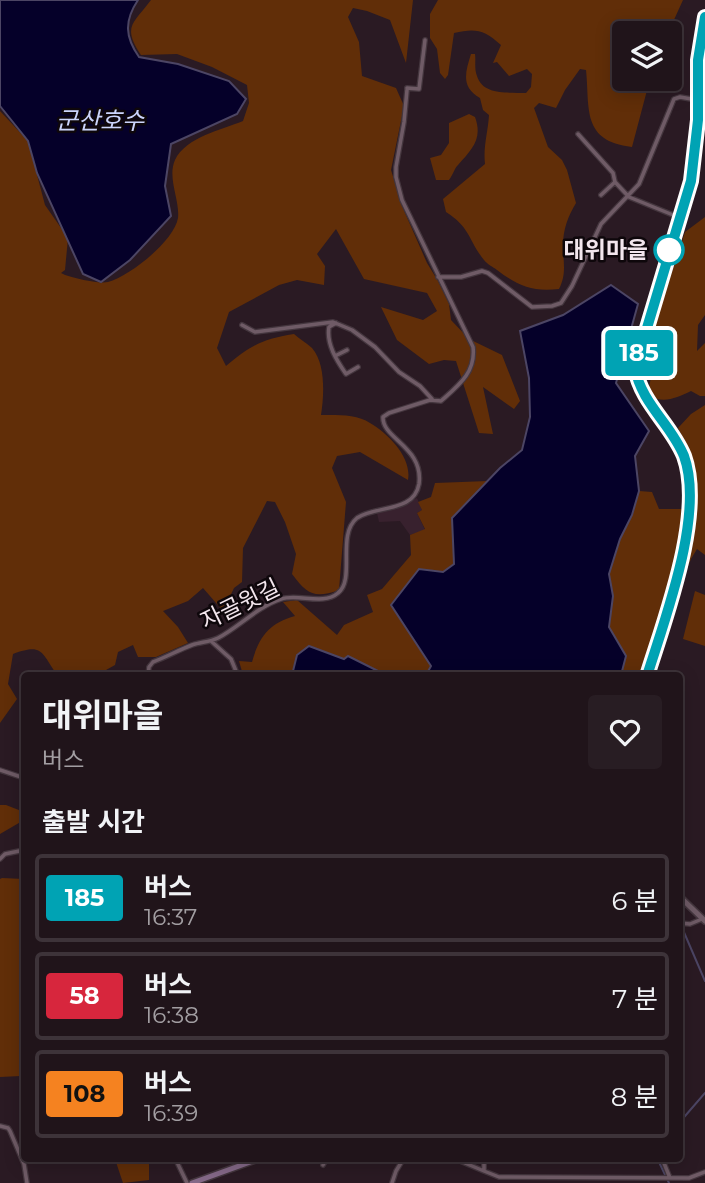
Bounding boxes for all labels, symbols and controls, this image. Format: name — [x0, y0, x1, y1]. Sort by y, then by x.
map controls — [612, 21, 682, 91]
button: layers — [612, 21, 682, 91]
water label: 군산호수 — [56, 106, 145, 135]
marker: 대위마을 — [654, 235, 684, 265]
place label: 대위마을 — [563, 236, 648, 264]
line badge: 185 — [599, 330, 679, 376]
text: 185 — [619, 338, 659, 367]
street label: 자골윗길 — [196, 573, 284, 635]
text: 대위마을 — [42, 695, 163, 735]
button: heart — [588, 695, 662, 769]
text: 버스 — [42, 746, 84, 774]
text: 출발 시간 — [42, 806, 145, 838]
text: 버스 — [144, 871, 192, 903]
text: 185 — [65, 883, 104, 912]
text: 6 분 — [611, 885, 658, 917]
text: 16:37 — [144, 903, 197, 931]
text: 버스 — [144, 969, 192, 1001]
text: 58 — [69, 981, 100, 1010]
text: 7 분 — [612, 983, 658, 1015]
text: 16:38 — [144, 1001, 199, 1029]
text: 버스 — [144, 1067, 192, 1099]
text: 108 — [64, 1079, 105, 1108]
text: 8 분 — [611, 1081, 658, 1113]
text: 16:39 — [144, 1099, 198, 1127]

